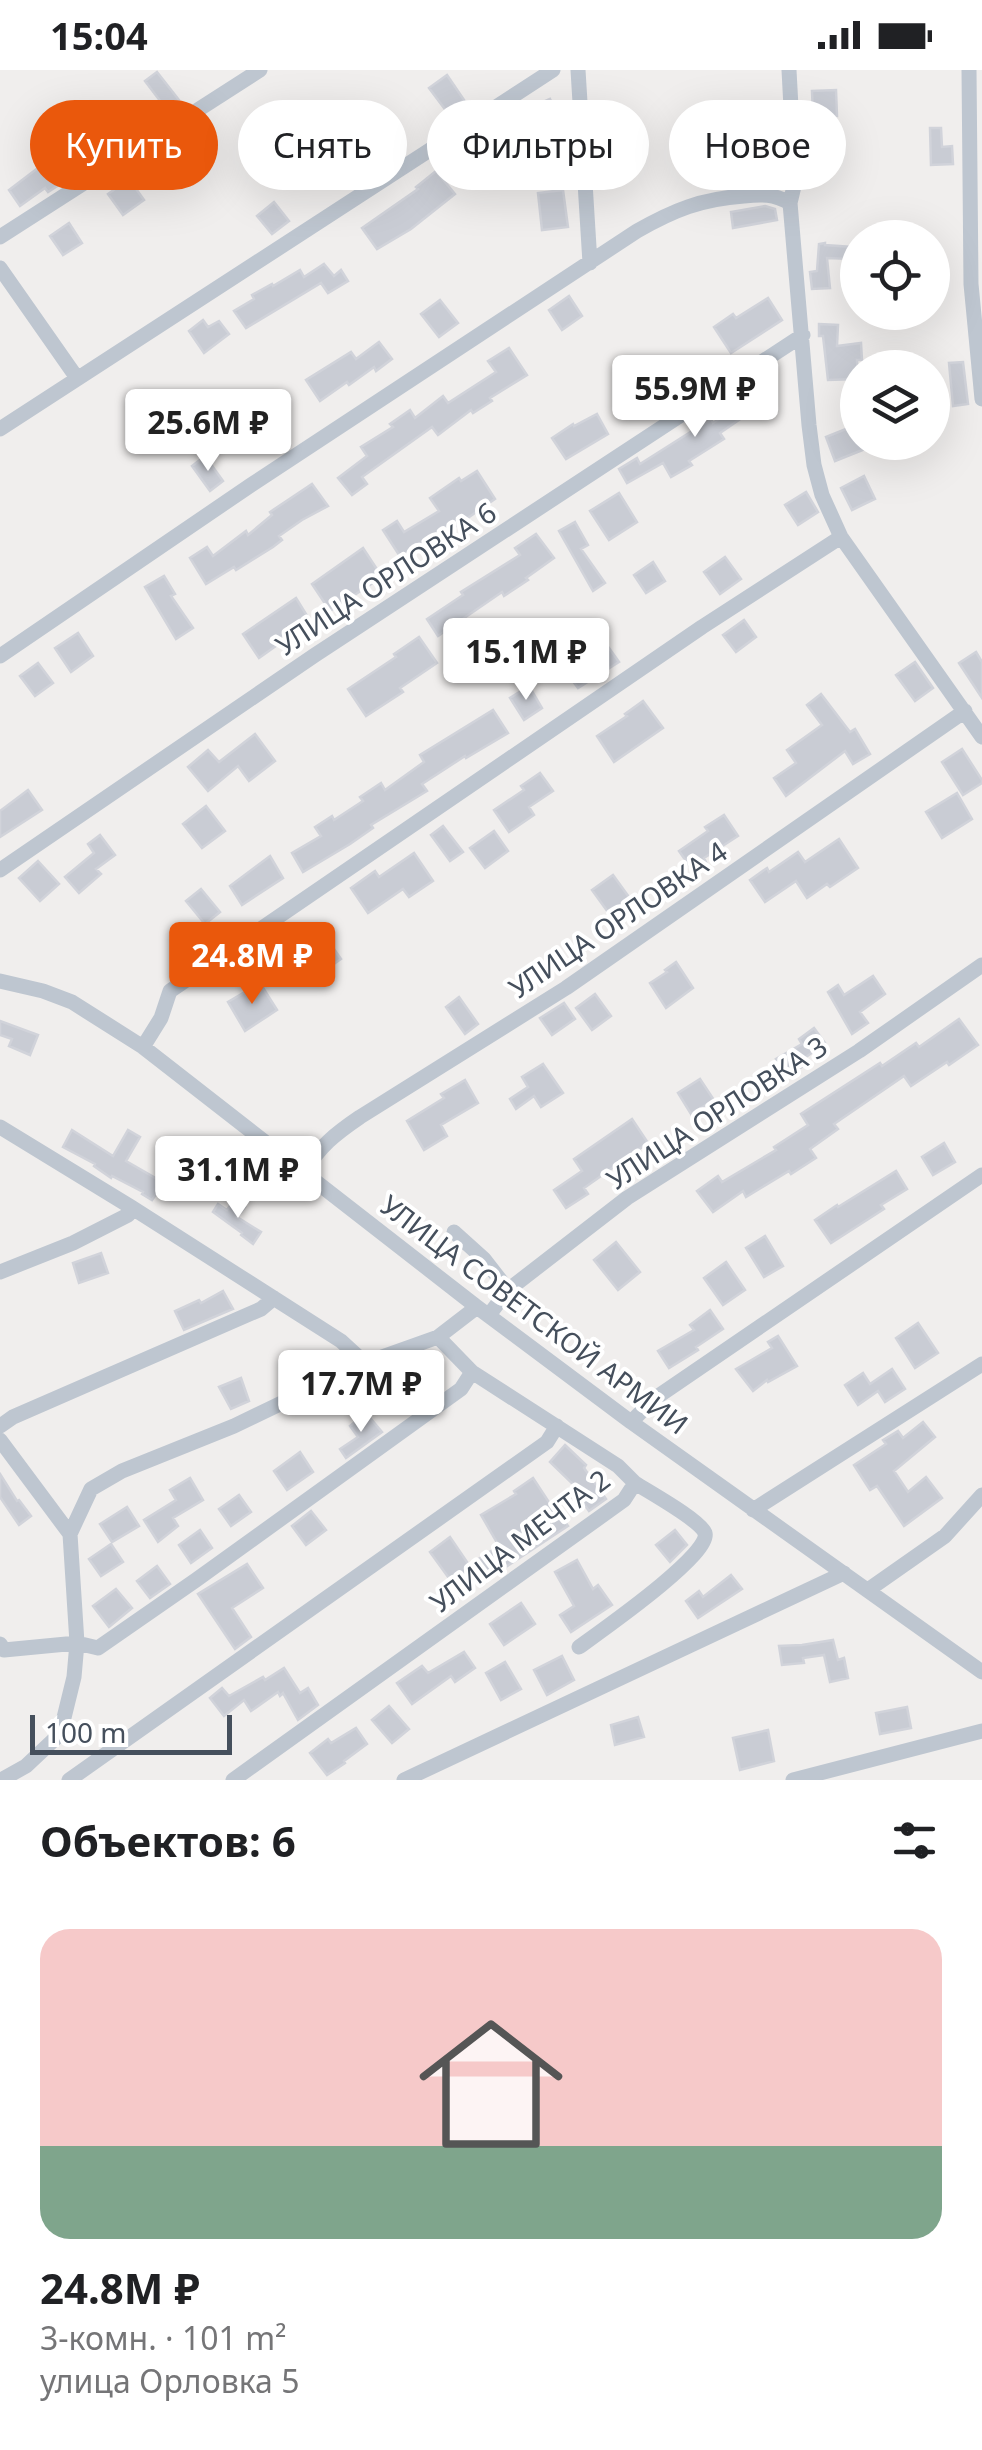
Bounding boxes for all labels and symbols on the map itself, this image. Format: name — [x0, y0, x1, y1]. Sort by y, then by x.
pin: 55.9M ₽ — [603, 355, 787, 440]
pin: 25.6M ₽ — [116, 389, 300, 474]
street label: УЛИЦА ОРЛОВКА 6 — [268, 493, 503, 664]
pin: 15.1M ₽ — [434, 618, 618, 703]
street label: УЛИЦА ОРЛОВКА 4 — [501, 832, 734, 1006]
pin: 24.8M ₽ — [160, 922, 344, 1007]
street label: УЛИЦА ОРЛОВКА 3 — [599, 1027, 834, 1198]
pin: 31.1M ₽ — [146, 1136, 330, 1221]
street label: УЛИЦА СОВЕТСКОЙ АРМИИ — [373, 1186, 696, 1442]
pin: 17.7M ₽ — [269, 1350, 453, 1435]
street label: УЛИЦА МЕЧТА 2 — [422, 1460, 617, 1620]
scale bar — [30, 1710, 232, 1754]

